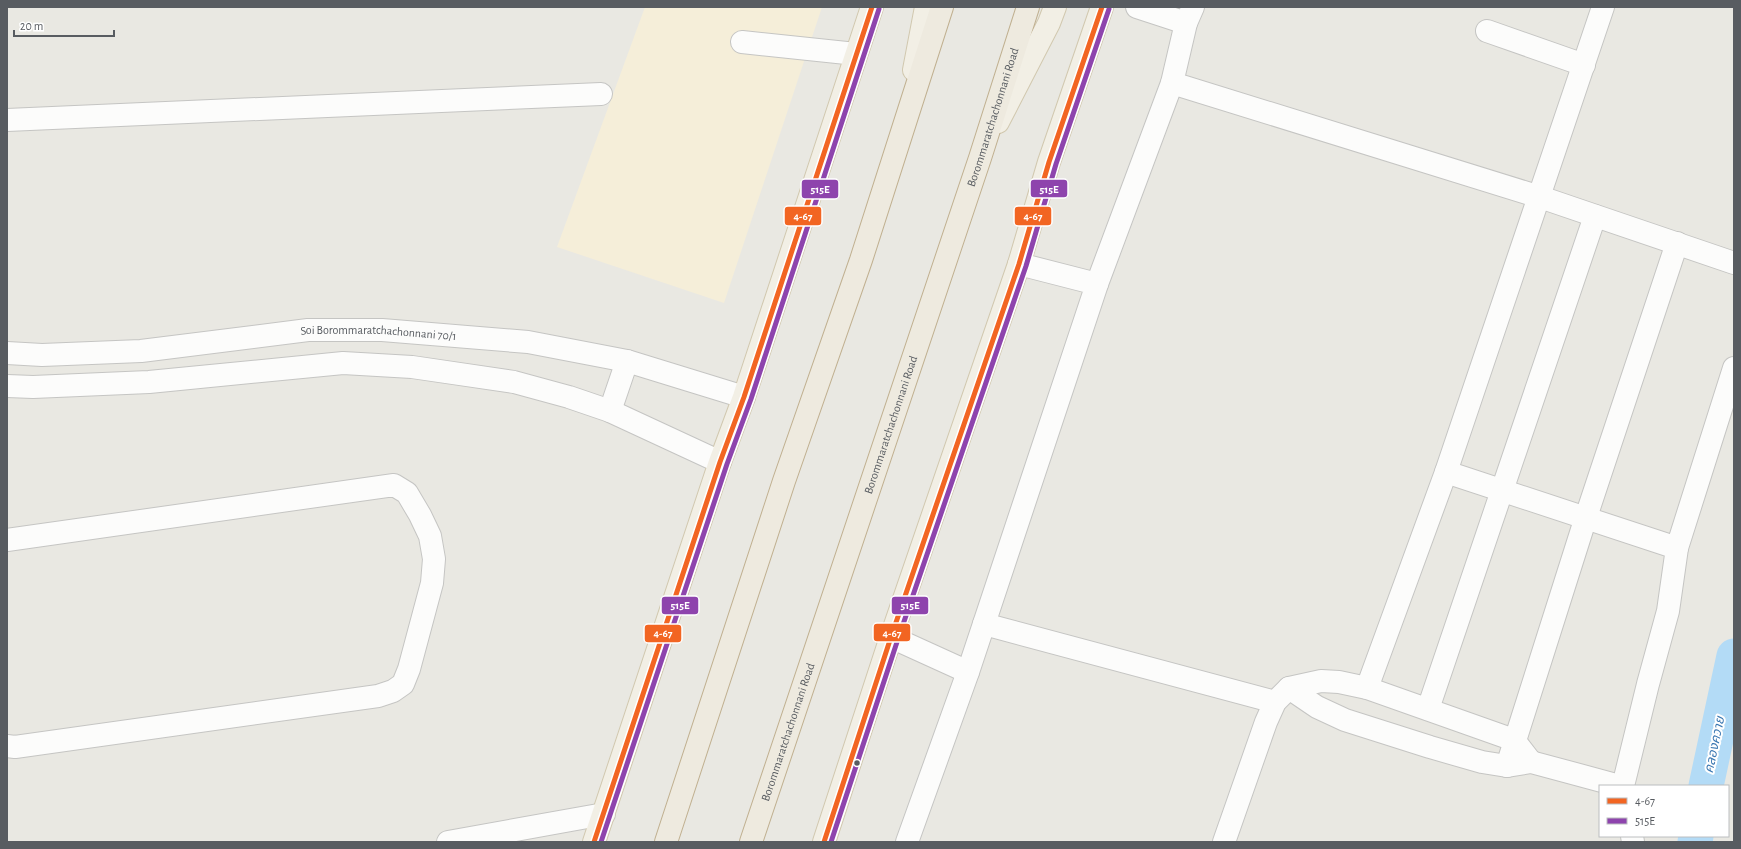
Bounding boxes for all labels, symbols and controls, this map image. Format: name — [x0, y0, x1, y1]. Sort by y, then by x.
scale bar — [14, 12, 114, 38]
text: 20 m — [20, 20, 43, 32]
street label: Borommaratchachonnani Road — [965, 46, 1021, 188]
line badge: 515E — [801, 179, 839, 199]
line badge: 515E — [1030, 179, 1068, 198]
text: 515E — [810, 184, 830, 195]
text: 515E — [1039, 184, 1059, 195]
line badge: 4-67 — [784, 206, 822, 226]
line badge: 4-67 — [1014, 206, 1052, 226]
text: 4-67 — [794, 211, 813, 222]
text: 4-67 — [1024, 211, 1043, 222]
street label: Soi Borommaratchachonnani 70/1 — [300, 324, 457, 342]
street label: Borommaratchachonnani Road — [862, 354, 919, 495]
line badge: 515E — [661, 596, 699, 615]
line badge: 515E — [891, 596, 929, 615]
text: 515E — [670, 600, 690, 611]
text: 515E — [900, 600, 920, 611]
line badge: 4-67 — [873, 623, 911, 642]
line badge: 4-67 — [644, 624, 682, 643]
text: 4-67 — [654, 628, 673, 639]
text: 4-67 — [883, 628, 902, 639]
street label: Borommaratchachonnani Road — [759, 661, 817, 803]
water label: คลองควาย — [1703, 714, 1728, 774]
unlabelled marker — [852, 758, 862, 768]
legend — [1599, 785, 1729, 837]
text: 4-67 — [1635, 795, 1655, 807]
text: 515E — [1635, 815, 1655, 827]

